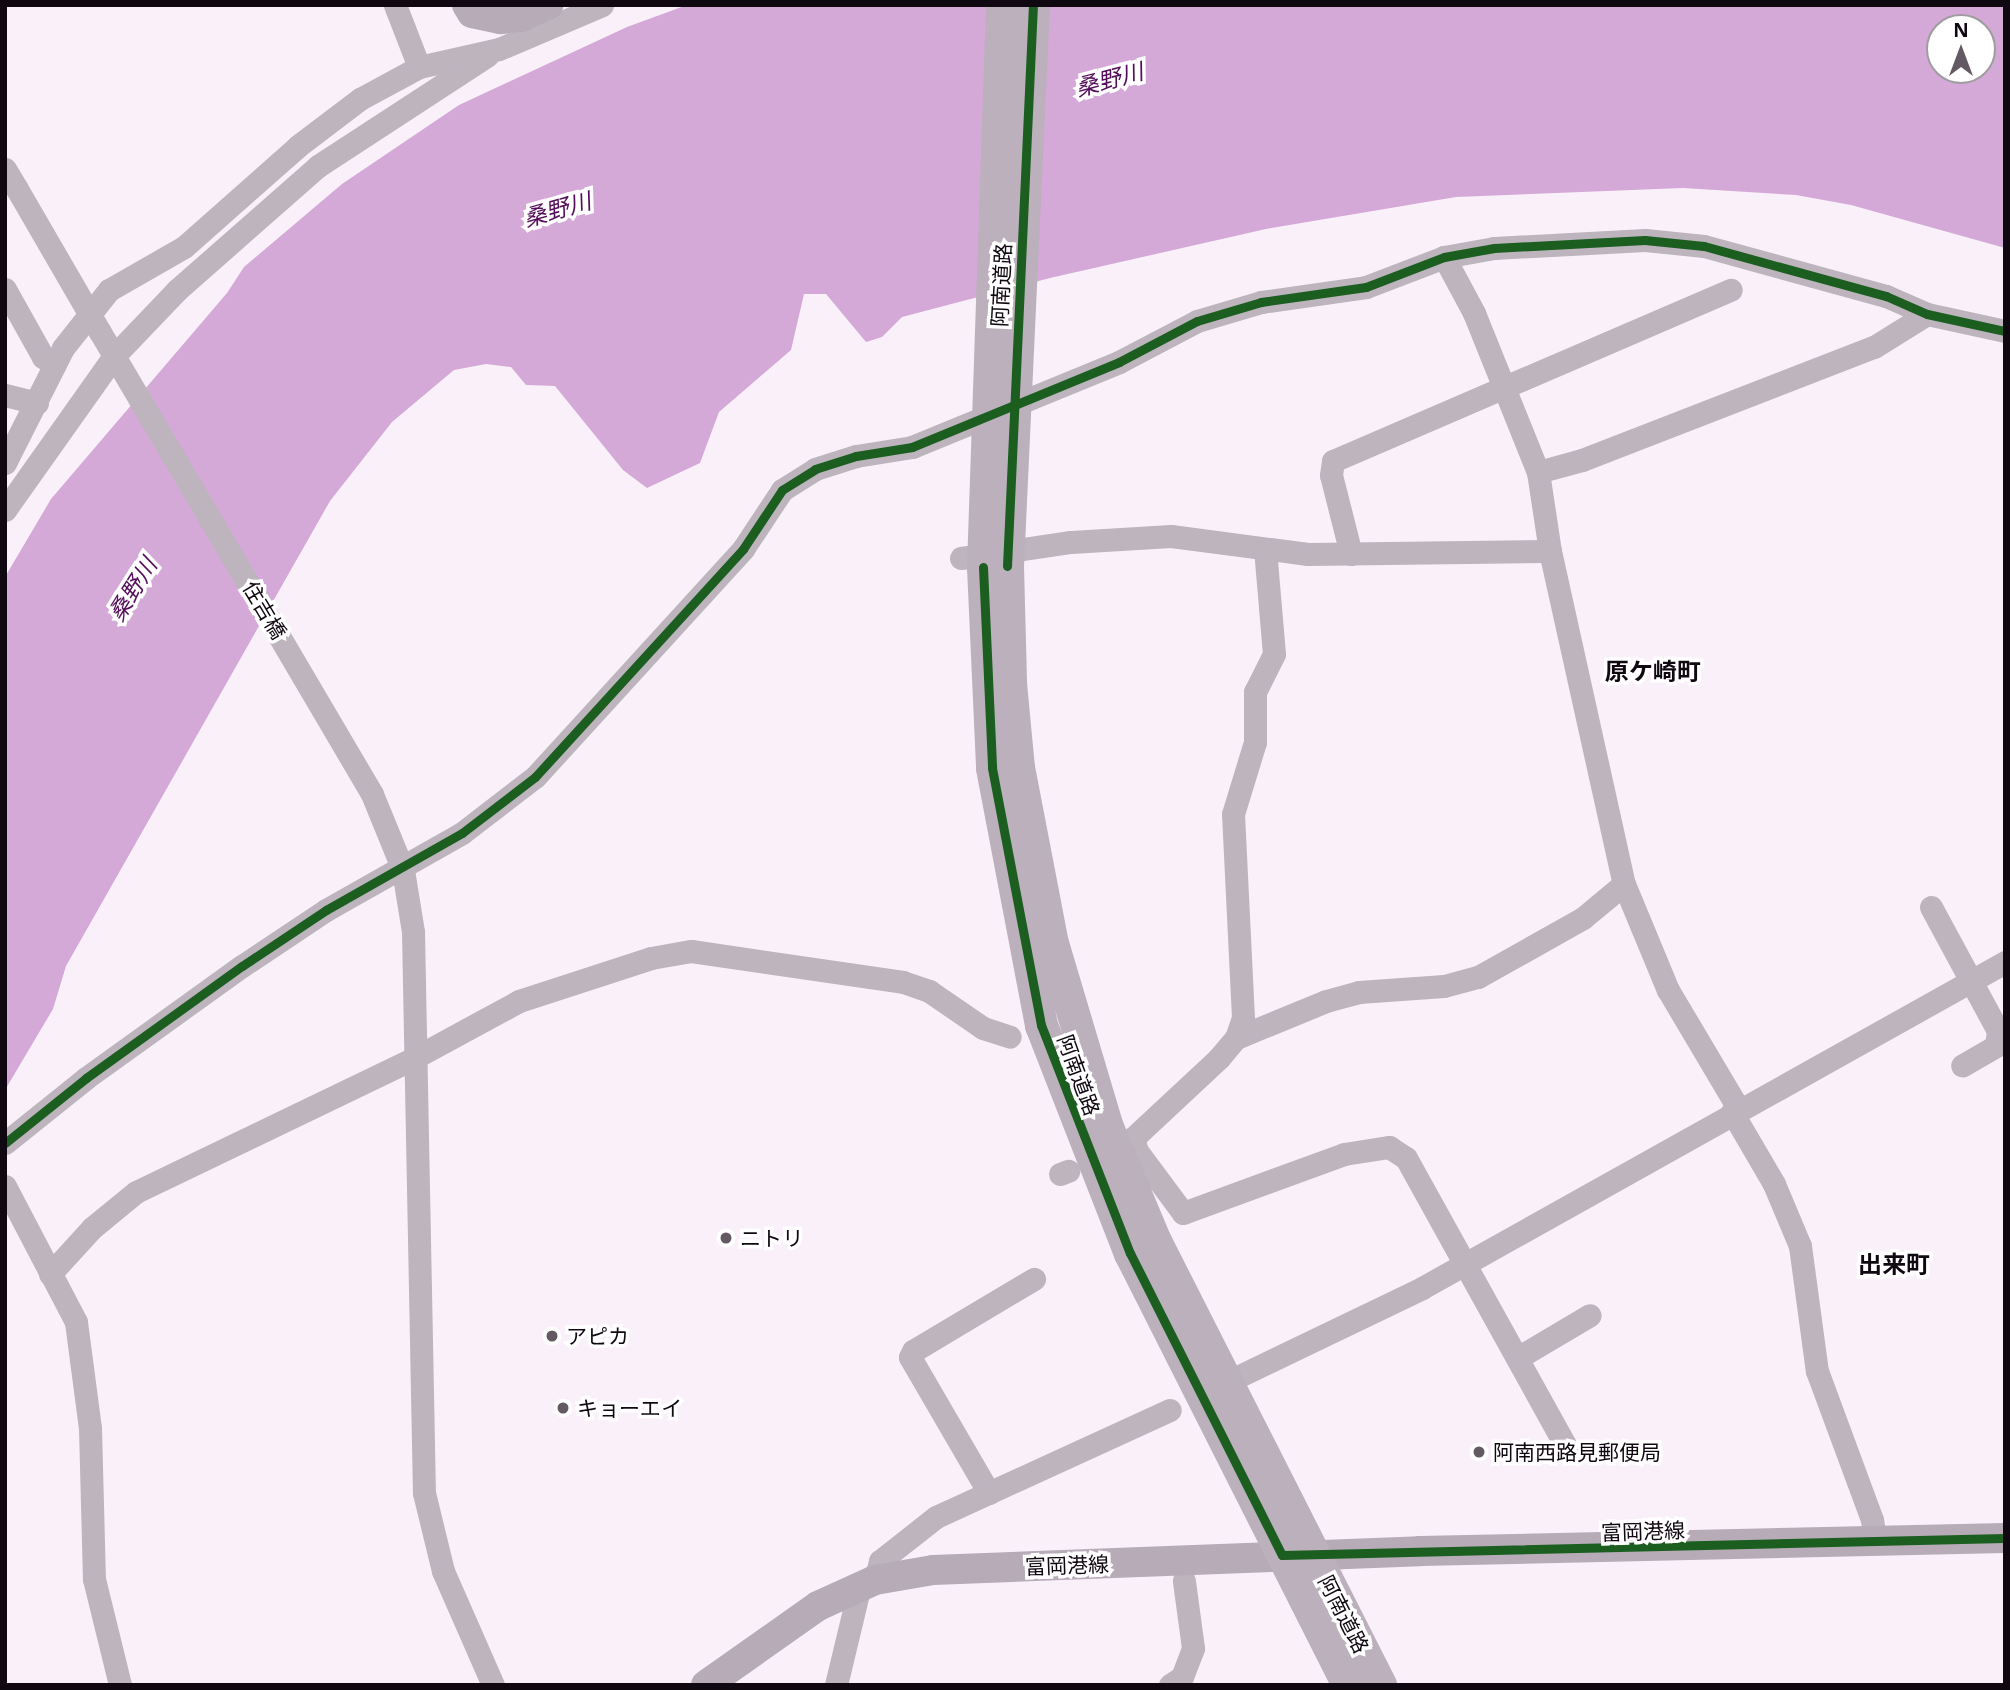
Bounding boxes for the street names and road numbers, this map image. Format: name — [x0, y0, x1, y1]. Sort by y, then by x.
street label: 阿南道路 — [986, 242, 1016, 328]
street label: 住吉橋 — [238, 577, 292, 643]
street label: 阿南道路 — [1053, 1031, 1105, 1119]
street label: 富岡港線 — [1601, 1517, 1685, 1545]
street label: 富岡港線 — [1025, 1551, 1109, 1579]
street label: 阿南道路 — [1314, 1571, 1374, 1657]

